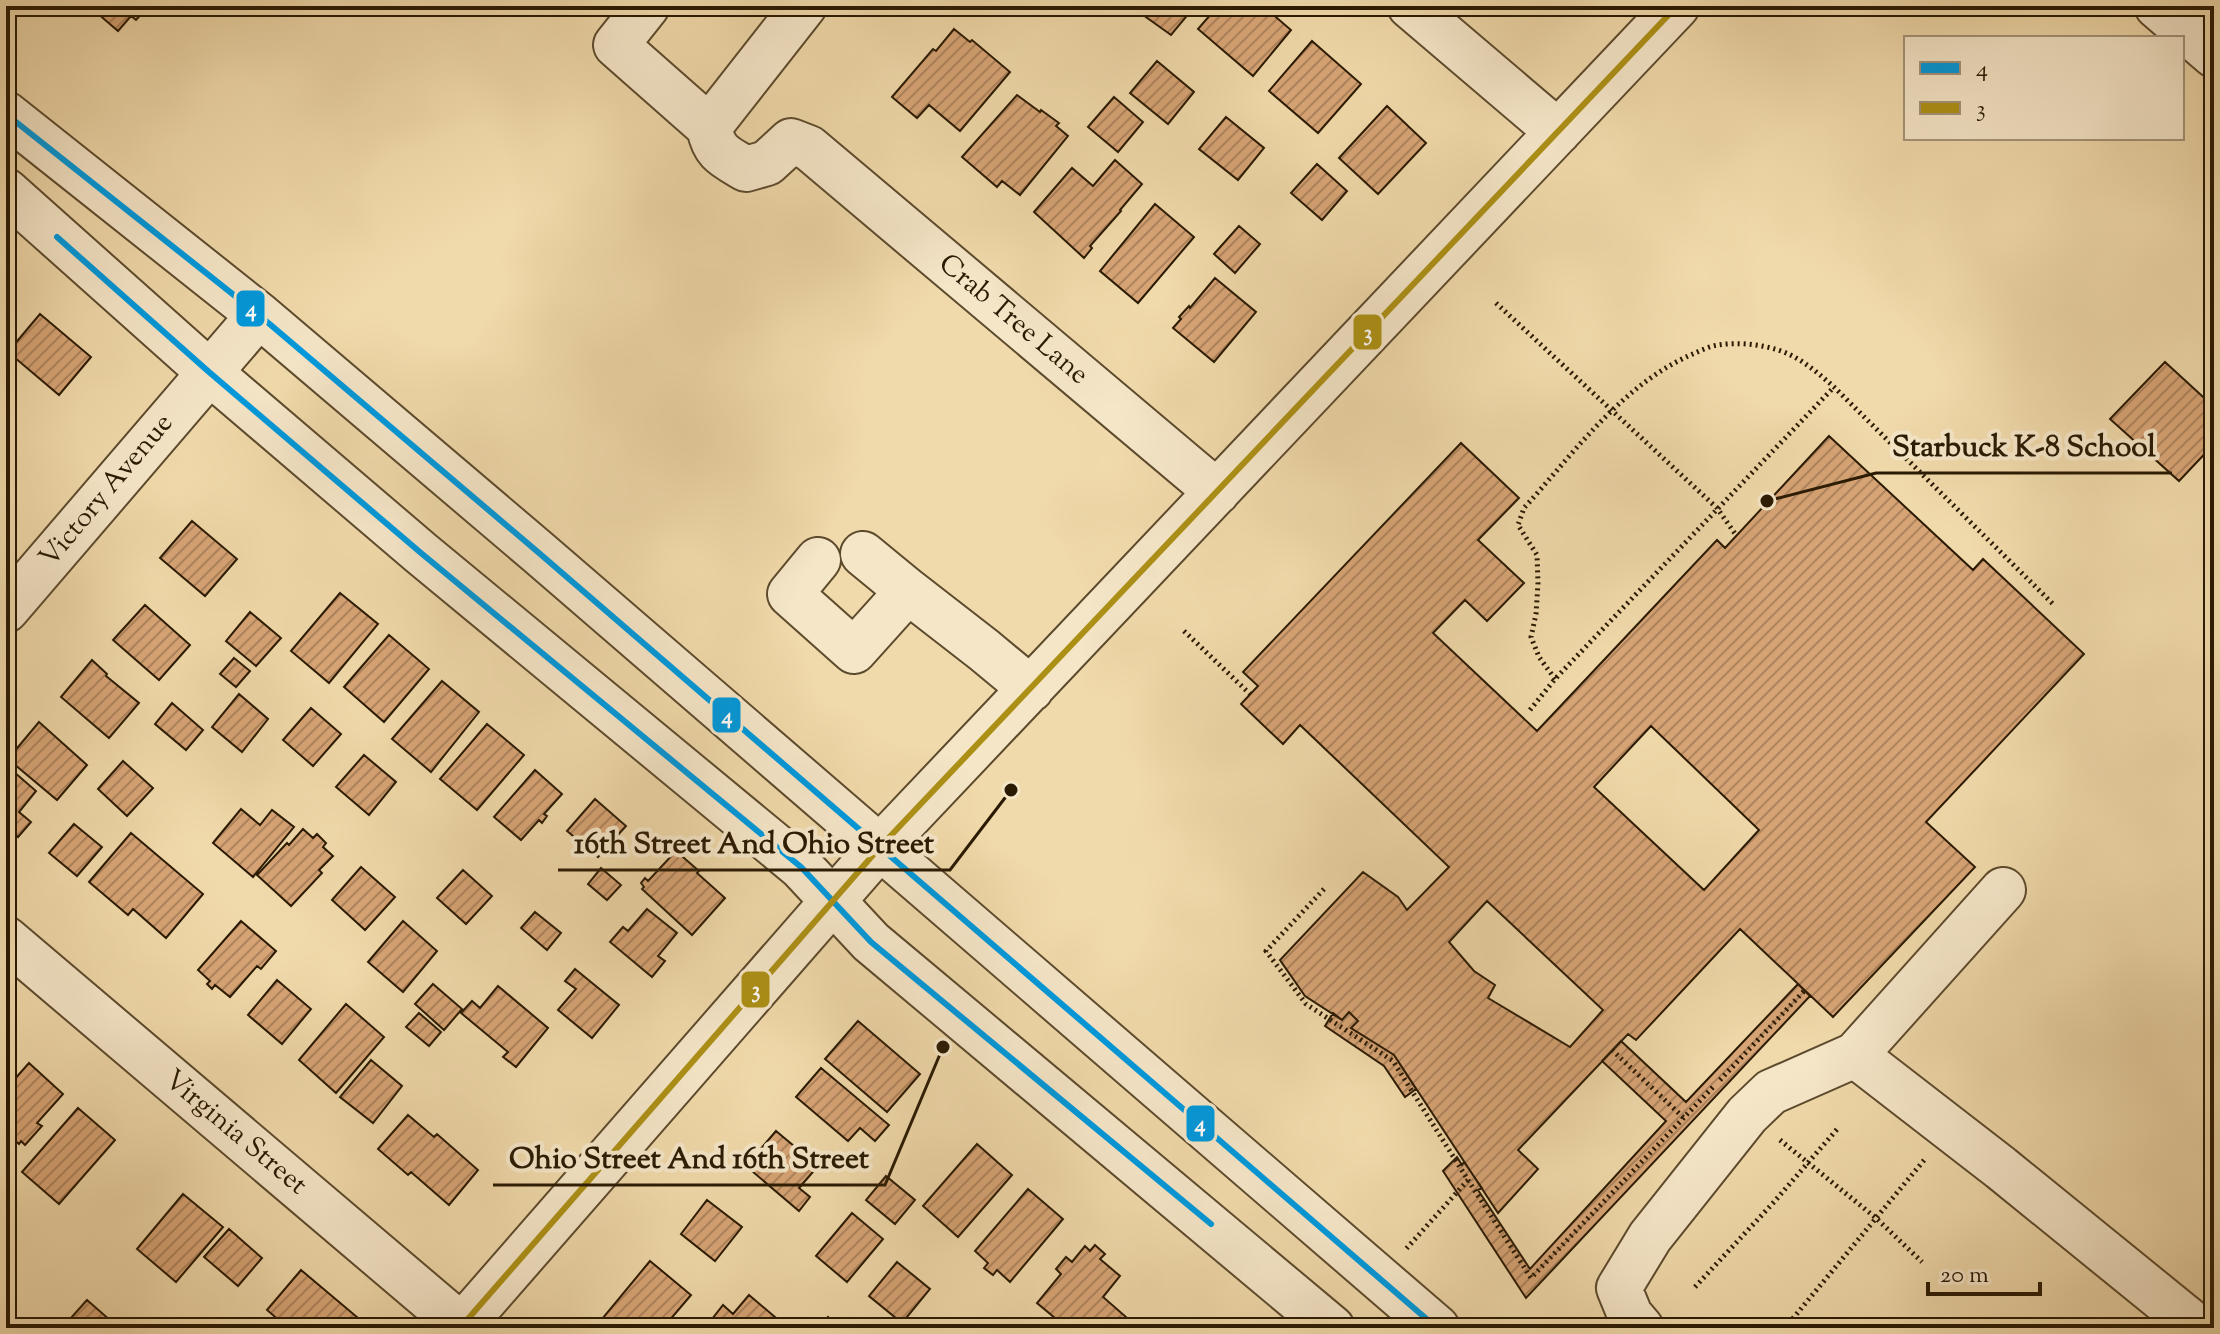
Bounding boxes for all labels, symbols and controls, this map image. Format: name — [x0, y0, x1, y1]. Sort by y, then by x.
legend — [1904, 36, 2184, 140]
text: 4 — [1976, 53, 1988, 87]
text: 3 — [1976, 93, 1986, 127]
street label: Crab Tree Lane — [929, 245, 1097, 395]
line badge: 4 — [235, 289, 266, 328]
text: 4 — [244, 295, 257, 327]
line badge: 3 — [1352, 313, 1383, 351]
text: 3 — [1364, 319, 1373, 351]
street label: Victory Avenue — [31, 405, 183, 577]
callout: Starbuck K-8 School — [1876, 419, 2172, 473]
text: Starbuck K-8 School — [1892, 427, 2157, 470]
line badge: 4 — [711, 696, 742, 734]
text: 4 — [720, 702, 733, 734]
callout: 16th Street And Ohio Street — [558, 816, 950, 870]
text: 16th Street And Ohio Street — [574, 824, 935, 867]
line badge: 3 — [740, 970, 771, 1009]
text: 3 — [752, 976, 761, 1008]
street label: Virginia Street — [155, 1061, 316, 1205]
line badge: 4 — [1185, 1104, 1216, 1143]
text: 4 — [1193, 1110, 1206, 1142]
callout: Ohio Street And 16th Street — [493, 1131, 885, 1185]
text: Ohio Street And 16th Street — [509, 1139, 870, 1182]
scale bar — [1928, 1246, 2040, 1296]
text: 20 m — [1940, 1259, 1989, 1293]

